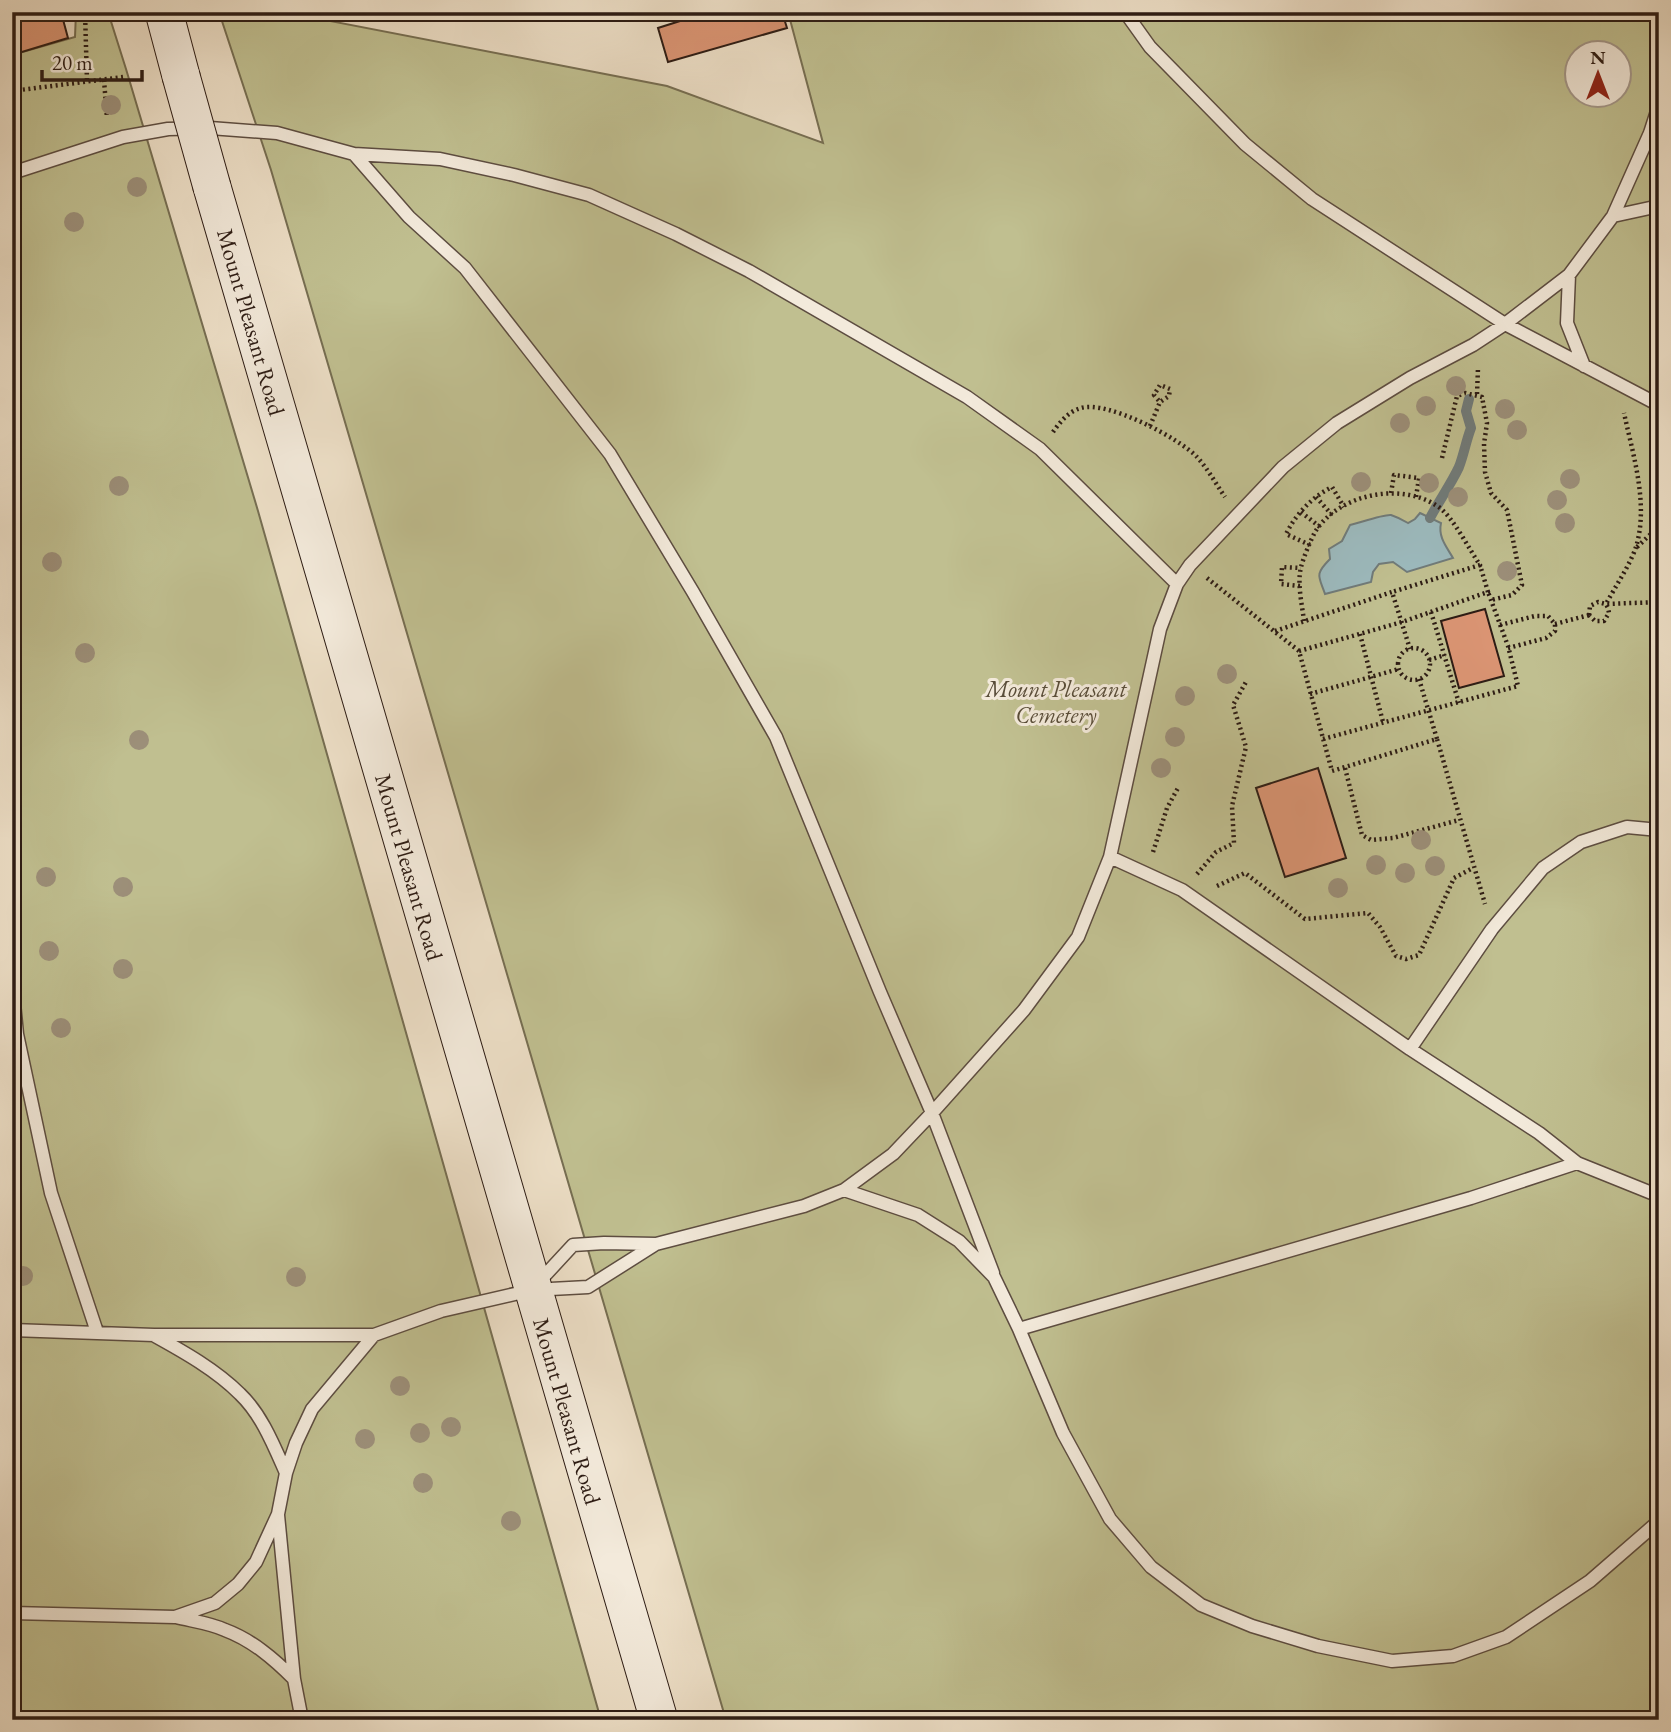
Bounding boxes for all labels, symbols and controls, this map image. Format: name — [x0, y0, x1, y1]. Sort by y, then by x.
scale bar — [42, 38, 142, 82]
north arrow — [1562, 38, 1632, 108]
text: N — [1590, 45, 1606, 70]
text: 20 m — [52, 49, 93, 76]
street label: Mount Pleasant Road — [210, 225, 292, 419]
park label: Mount Pleasant Cemetery — [983, 674, 1128, 730]
street label: Mount Pleasant Road — [368, 770, 450, 964]
street label: Mount Pleasant Road — [526, 1314, 608, 1508]

